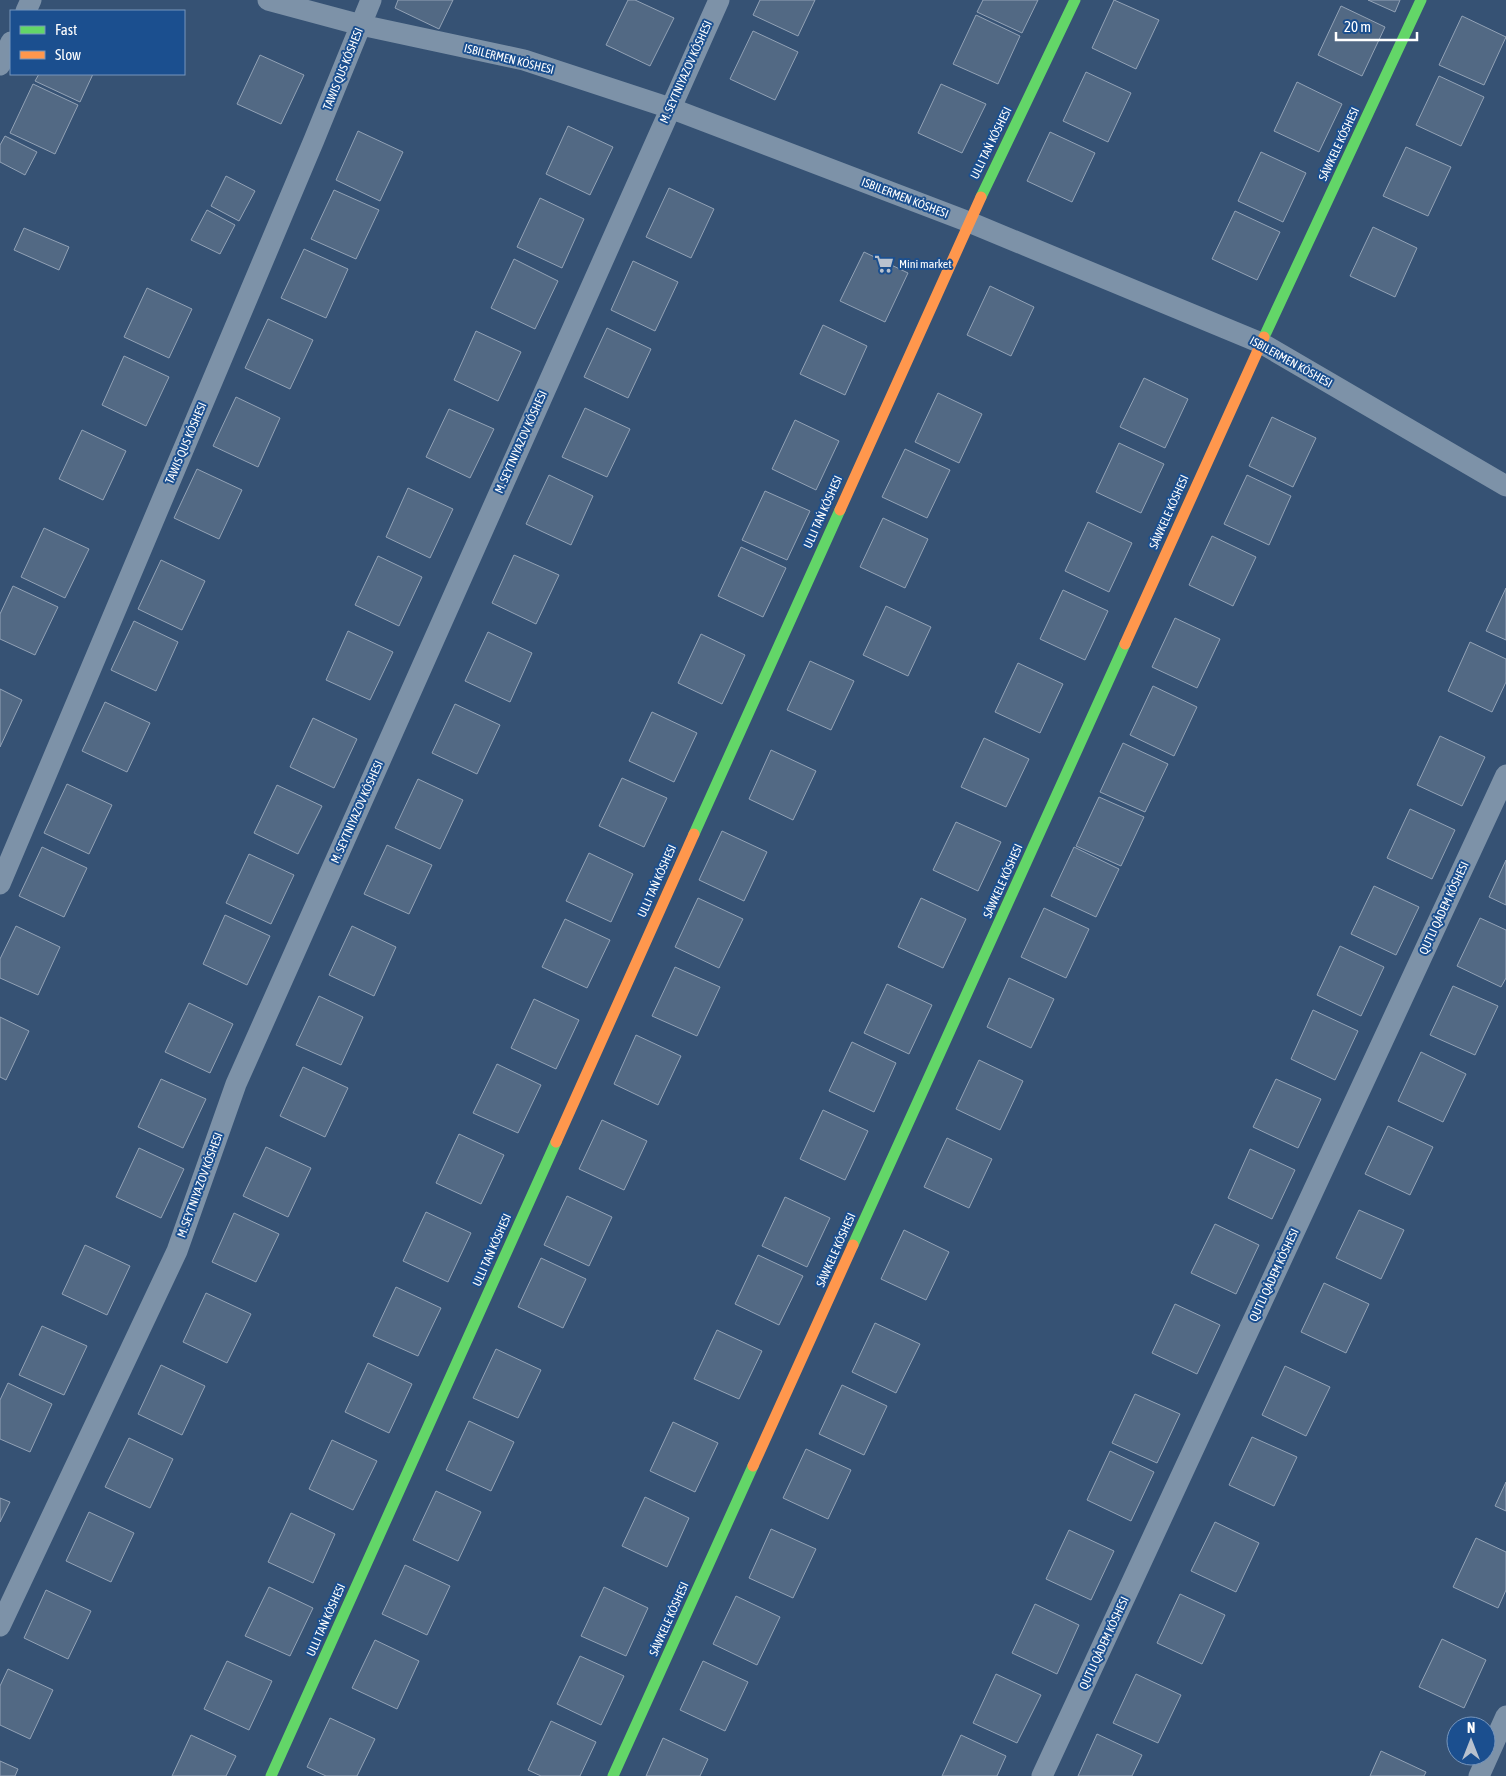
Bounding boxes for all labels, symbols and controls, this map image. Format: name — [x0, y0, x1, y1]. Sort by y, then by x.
legend — [10, 10, 185, 75]
scale bar — [1336, 10, 1417, 42]
street label: M. SEYTNIYAZOV KÓSHESI — [657, 18, 715, 126]
text: 20 m — [1344, 18, 1371, 35]
text: Fast — [55, 21, 77, 38]
street label: TAWIS QUS KÓSHESI — [320, 26, 366, 112]
street label: ISBILERMEN KÓSHESI — [463, 41, 555, 77]
text: Slow — [55, 46, 81, 63]
street label: ULLI TAŃ KÓSHESI — [968, 105, 1014, 181]
street label: SÁWKELE KÓSHESI — [1316, 105, 1362, 183]
street label: ISBILERMEN KÓSHESI — [859, 175, 951, 221]
supermarket icon: Mini market — [873, 253, 895, 275]
place label: Mini market — [899, 257, 952, 271]
street label: ISBILERMEN KÓSHESI — [1247, 334, 1335, 390]
street label: M. SEYTNIYAZOV KÓSHESI — [492, 388, 550, 496]
street label: TAWIS QUS KÓSHESI — [162, 400, 210, 486]
street label: ULLI TAŃ KÓSHESI — [801, 473, 845, 551]
street label: SÁWKELE KÓSHESI — [1146, 473, 1192, 551]
street label: M. SEYTNIYAZOV KÓSHESI — [328, 758, 386, 866]
street label: ULLI TAŃ KÓSHESI — [635, 842, 679, 920]
street label: SÁWKELE KÓSHESI — [980, 842, 1026, 920]
street label: QUTLI QÁDEM KÓSHESI — [1416, 859, 1472, 957]
street label: M. SEYTNIYAZOV KÓSHESI — [174, 1130, 226, 1240]
street label: ULLI TAŃ KÓSHESI — [470, 1211, 514, 1289]
street label: SÁWKELE KÓSHESI — [813, 1211, 859, 1289]
street label: QUTLI QÁDEM KÓSHESI — [1246, 1226, 1302, 1324]
street label: SÁWKELE KÓSHESI — [646, 1580, 692, 1658]
street label: ULLI TAŃ KÓSHESI — [304, 1581, 348, 1659]
street label: QUTLI QÁDEM KÓSHESI — [1076, 1594, 1132, 1692]
north arrow — [1446, 1716, 1496, 1766]
text: N — [1467, 1720, 1475, 1736]

